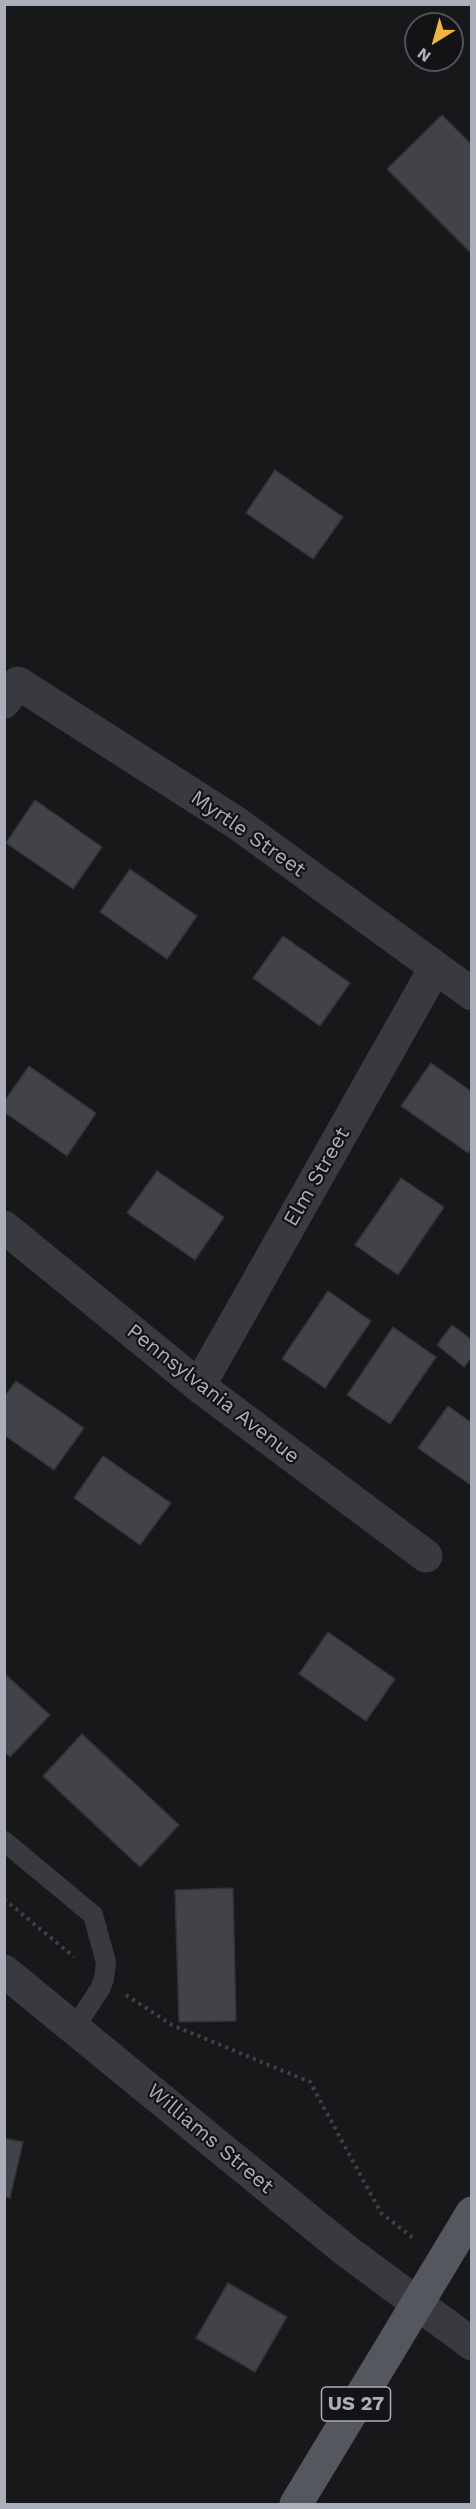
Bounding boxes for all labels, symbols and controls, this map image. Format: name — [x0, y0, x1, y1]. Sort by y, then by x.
north arrow — [404, 12, 464, 72]
text: N — [414, 44, 435, 66]
street label: Myrtle Street — [186, 785, 310, 883]
street label: Elm Street — [279, 1123, 355, 1231]
street label: Pennsylvania Avenue — [122, 1319, 304, 1469]
street label: Williams Street — [142, 2079, 278, 2199]
road number: US 27 — [322, 2387, 391, 2421]

